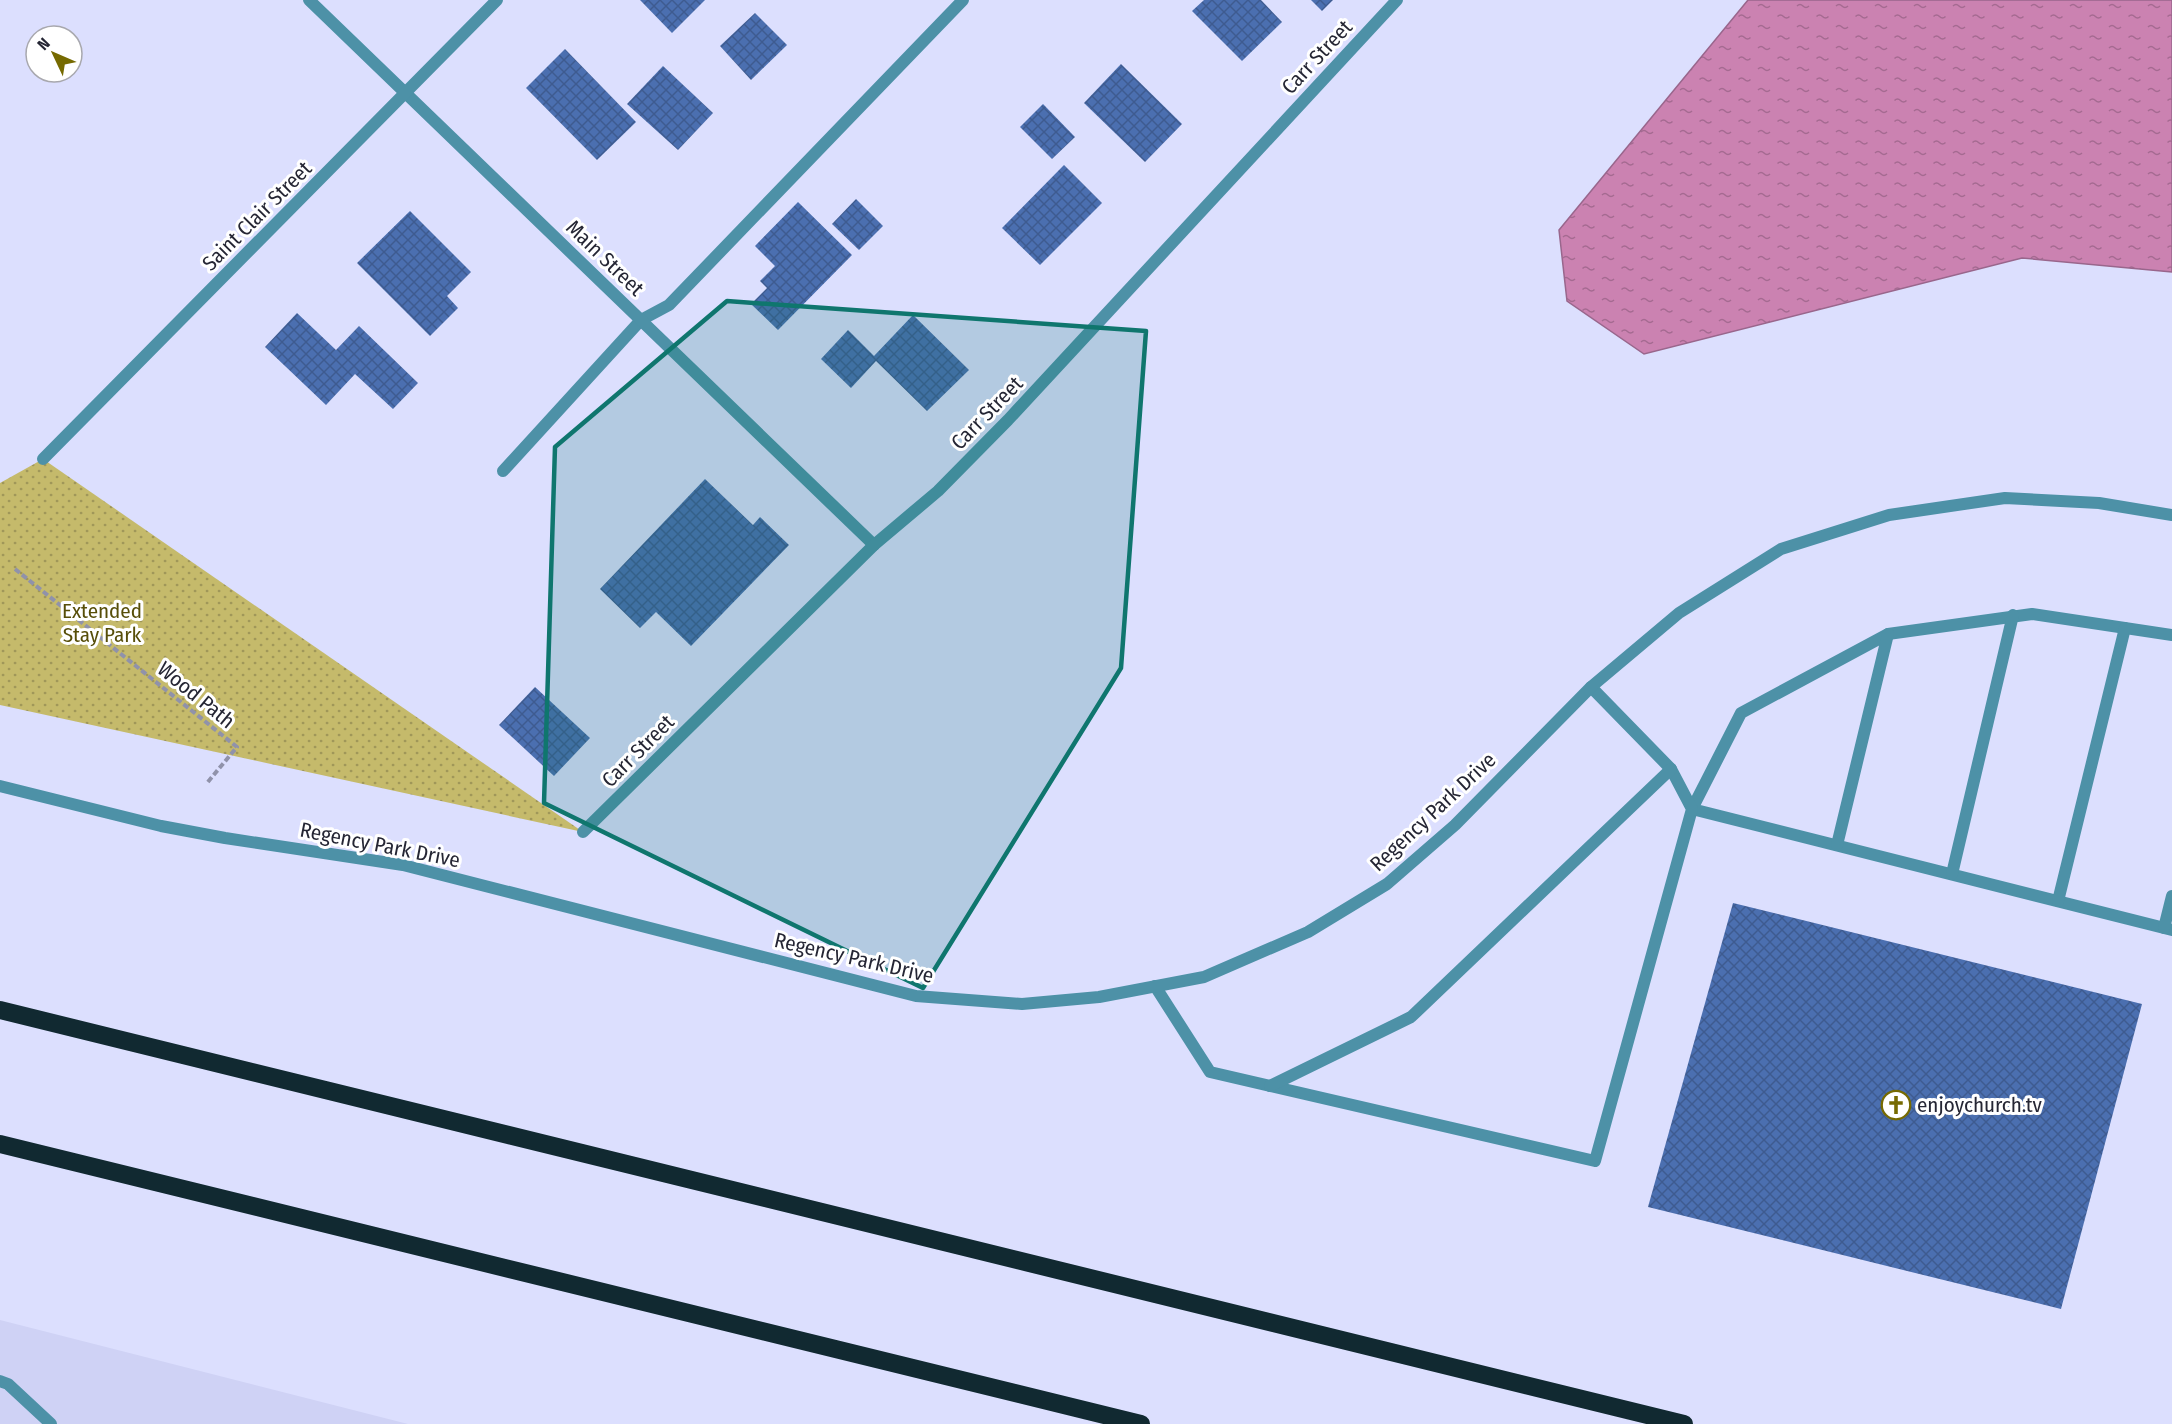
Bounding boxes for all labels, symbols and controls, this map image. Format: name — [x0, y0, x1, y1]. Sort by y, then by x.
street label: Carr Street — [1276, 14, 1358, 100]
north arrow — [24, 24, 84, 84]
text: N — [33, 34, 54, 54]
street label: Saint Clair Street — [197, 156, 317, 276]
street label: Main Street — [561, 215, 649, 302]
street label: Carr Street — [946, 371, 1028, 455]
park label: Extended Stay Park — [62, 598, 142, 648]
street label: Wood Path — [152, 656, 240, 734]
street label: Carr Street — [596, 709, 680, 793]
street label: Regency Park Drive — [1365, 747, 1501, 877]
street label: Regency Park Drive — [298, 817, 462, 873]
street label: Regency Park Drive — [772, 927, 936, 989]
church icon: enjoychurch.tv — [1880, 1089, 1912, 1121]
place label: enjoychurch.tv — [1917, 1092, 2042, 1118]

